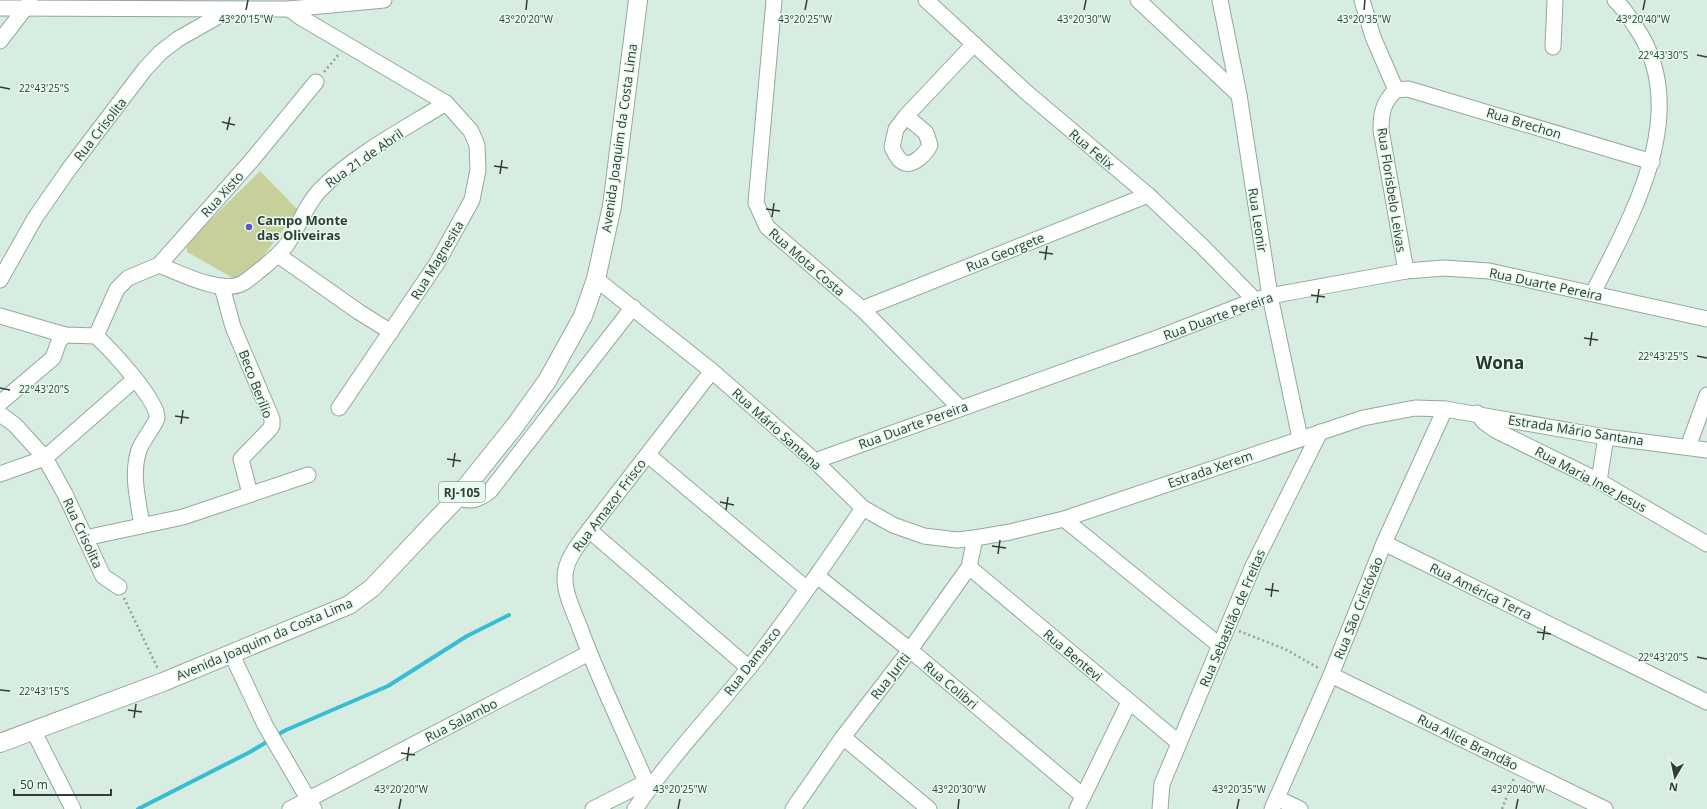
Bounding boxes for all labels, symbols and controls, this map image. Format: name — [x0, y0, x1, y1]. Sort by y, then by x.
text: 43°20'15"W — [219, 12, 274, 26]
text: 43°20'20"W — [499, 12, 554, 26]
text: 43°20'25"W — [778, 12, 833, 26]
text: 43°20'30"W — [1057, 12, 1112, 26]
text: 43°20'35"W — [1337, 12, 1392, 26]
text: 43°20'40"W — [1616, 12, 1671, 26]
street label: Avenida Joaquim da Costa Lima — [597, 43, 641, 233]
text: 22°43'30"S — [1638, 48, 1688, 62]
text: 22°43'25"S — [19, 81, 69, 95]
street label: Rua Crisolita — [70, 94, 130, 164]
street label: Rua Brechon — [1484, 103, 1564, 143]
street label: Rua 21 de Abril — [321, 124, 407, 192]
street label: Rua Felix — [1066, 125, 1119, 173]
street label: Rua Florisbelo Leivas — [1373, 126, 1411, 254]
street label: Rua Xisto — [197, 167, 248, 221]
street label: Rua Leonir — [1244, 186, 1272, 254]
place label: Campo Monte das Oliveiras — [257, 211, 348, 244]
street label: Rua Magnesita — [406, 217, 468, 303]
marker: Campo Monte das Oliveiras — [244, 222, 254, 232]
street label: Rua Mota Costa — [765, 224, 849, 300]
street label: Rua Georgete — [963, 228, 1047, 276]
street label: Rua Duarte Pereira — [1488, 263, 1604, 305]
street label: Rua Duarte Pereira — [1161, 288, 1275, 344]
street label: Beco Berilio — [235, 347, 277, 421]
text: 22°43'25"S — [1638, 349, 1688, 363]
district label: Wona — [1476, 351, 1524, 374]
text: 22°43'20"S — [19, 382, 69, 396]
street label: Rua Mário Santana — [728, 384, 826, 474]
street label: Rua Duarte Pereira — [856, 397, 970, 453]
street label: Estrada Mário Santana — [1507, 410, 1645, 450]
street label: Rua Maria Inez Jesus — [1532, 442, 1650, 516]
street label: Estrada Xerem — [1165, 446, 1255, 492]
street label: Rua Amazor Frisco — [568, 455, 650, 555]
road number: RJ-105 — [439, 482, 485, 502]
street label: Rua Crisolita — [59, 495, 107, 571]
street label: Rua Sebastião de Freitas — [1195, 546, 1269, 690]
street label: Rua São Cristóvão — [1329, 554, 1387, 662]
street label: Rua América Terra — [1427, 558, 1535, 624]
street label: Avenida Joaquim da Costa Lima — [173, 594, 355, 684]
street label: Rua Damasco — [719, 623, 785, 699]
street label: Rua Bentevi — [1040, 625, 1106, 685]
street label: Rua Juriti — [866, 649, 914, 703]
text: 22°43'20"S — [1638, 650, 1688, 664]
street label: Rua Colibri — [920, 657, 982, 713]
text: 22°43'15"S — [19, 684, 69, 698]
street label: Rua Salambo — [422, 694, 501, 746]
street label: Rua Alice Brandão — [1415, 710, 1522, 774]
north arrow — [1655, 757, 1695, 797]
scale bar — [14, 771, 111, 797]
text: 50 m — [20, 776, 48, 793]
text: N — [1668, 779, 1679, 795]
text: 43°20'20"W — [374, 782, 429, 796]
text: 43°20'25"W — [653, 782, 708, 796]
text: 43°20'30"W — [932, 782, 987, 796]
text: 43°20'35"W — [1212, 782, 1267, 796]
text: 43°20'40"W — [1491, 782, 1546, 796]

